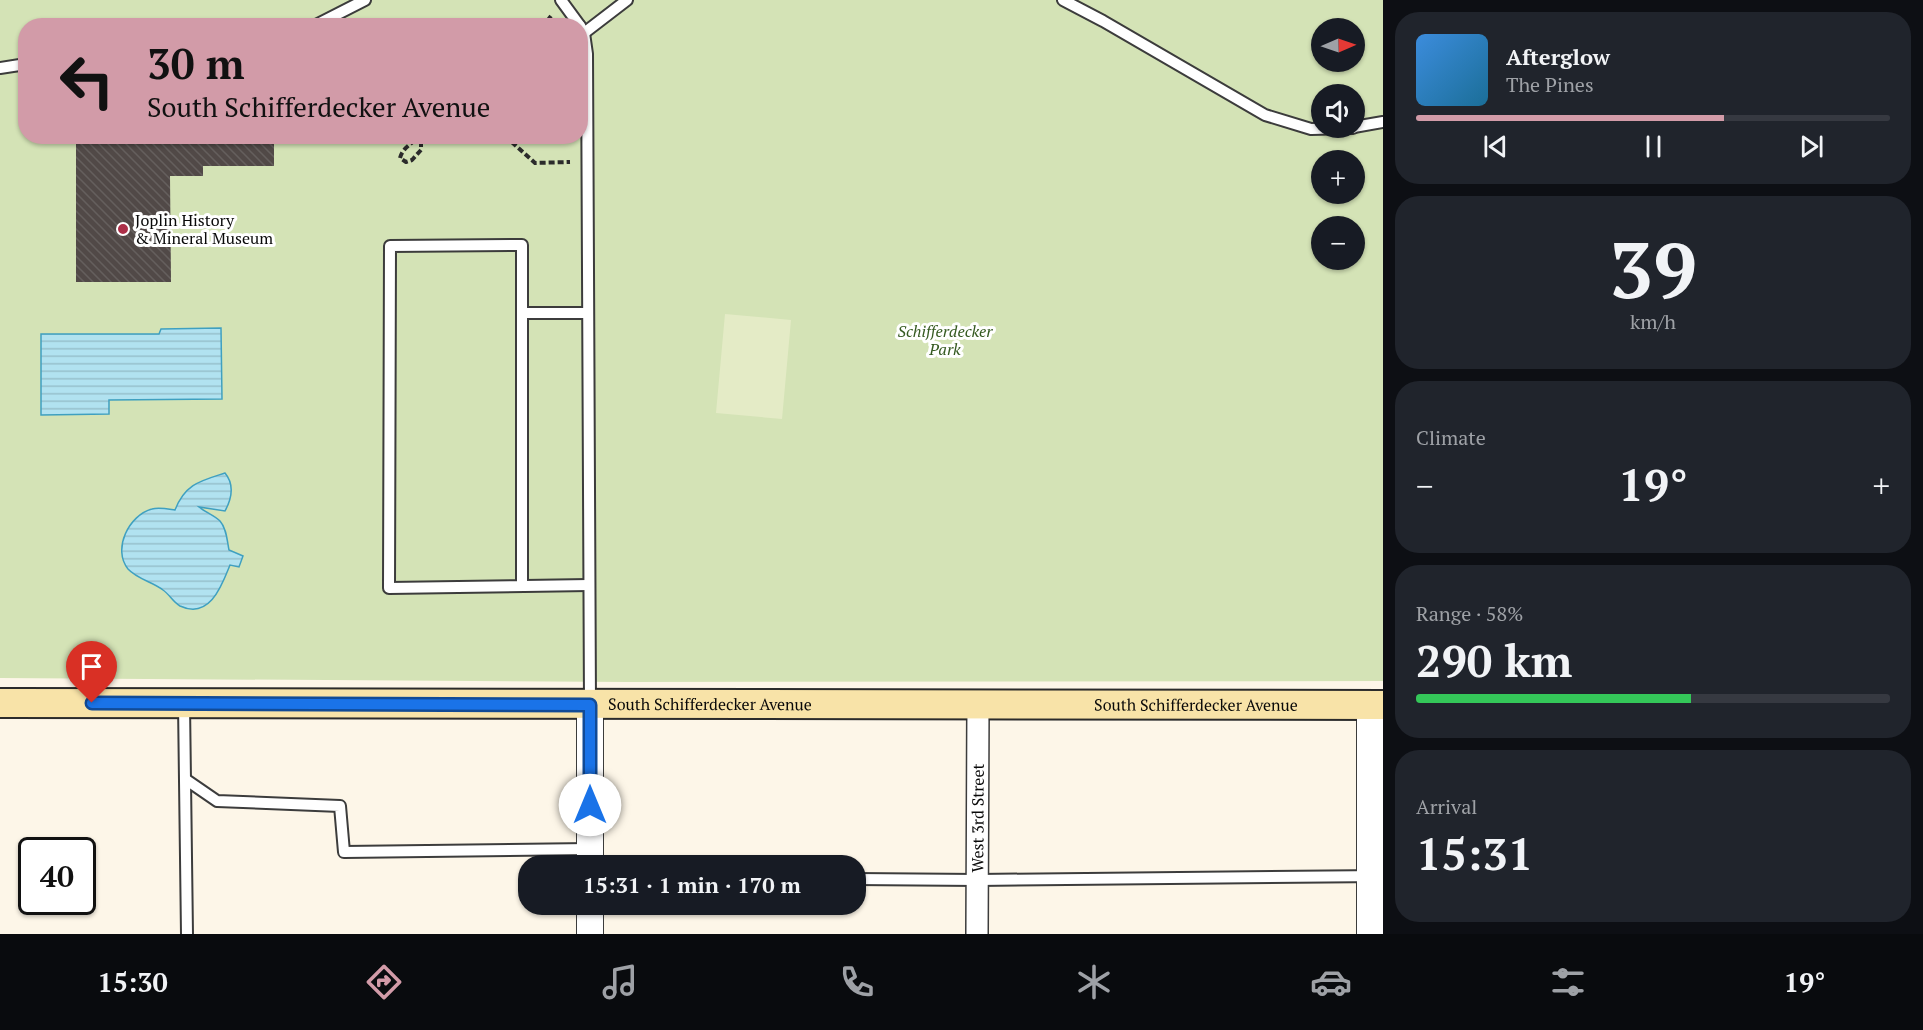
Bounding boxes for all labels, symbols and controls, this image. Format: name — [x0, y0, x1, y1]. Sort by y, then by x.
north arrow — [1311, 18, 1365, 72]
map controls — [1311, 18, 1365, 270]
text: 30 m — [147, 35, 245, 91]
icon: left — [48, 42, 126, 120]
text: Afterglow — [1506, 42, 1610, 71]
text: The Pines — [1506, 71, 1594, 98]
button: sound — [1311, 84, 1365, 138]
text: South Schifferdecker Avenue — [147, 89, 490, 125]
icon: previous — [1479, 130, 1512, 163]
icon: pause — [1637, 130, 1670, 163]
icon: next — [1795, 130, 1828, 163]
button: + — [1311, 150, 1365, 204]
place label: Joplin History & Mineral Museum — [135, 209, 273, 249]
button: − — [1311, 216, 1365, 270]
text: 39 — [1609, 217, 1697, 320]
marker: Joplin History & Mineral Museum — [116, 222, 130, 236]
text: km/h — [1630, 308, 1676, 335]
park label: Schifferdecker Park — [898, 320, 993, 360]
text: Climate — [1416, 424, 1486, 451]
text: 19° — [1618, 454, 1688, 514]
text: − — [1416, 464, 1434, 507]
text: + — [1872, 464, 1890, 507]
text: Range · 58% — [1416, 600, 1523, 627]
text: 290 km — [1416, 630, 1572, 690]
pin — [66, 641, 117, 703]
icon: arrive — [75, 650, 108, 683]
street label: South Schifferdecker Avenue — [608, 693, 812, 715]
street label: South Schifferdecker Avenue — [1094, 694, 1298, 716]
street label: West 3rd Street — [966, 763, 989, 873]
position arrow — [558, 773, 622, 837]
text: Arrival — [1416, 793, 1477, 820]
text: 15:31 — [1416, 823, 1533, 883]
speed limit sign: 40 — [18, 837, 96, 915]
text: 15:31 · 1 min · 170 m — [583, 870, 801, 899]
icon: directions — [363, 961, 405, 1003]
icon: music — [599, 961, 641, 1003]
icon: phone — [836, 961, 878, 1003]
icon: climate — [1073, 961, 1115, 1003]
icon: car — [1310, 961, 1352, 1003]
icon: filters — [1547, 961, 1589, 1003]
text: 15:30 — [97, 964, 168, 1000]
text: 19° — [1784, 964, 1826, 1000]

